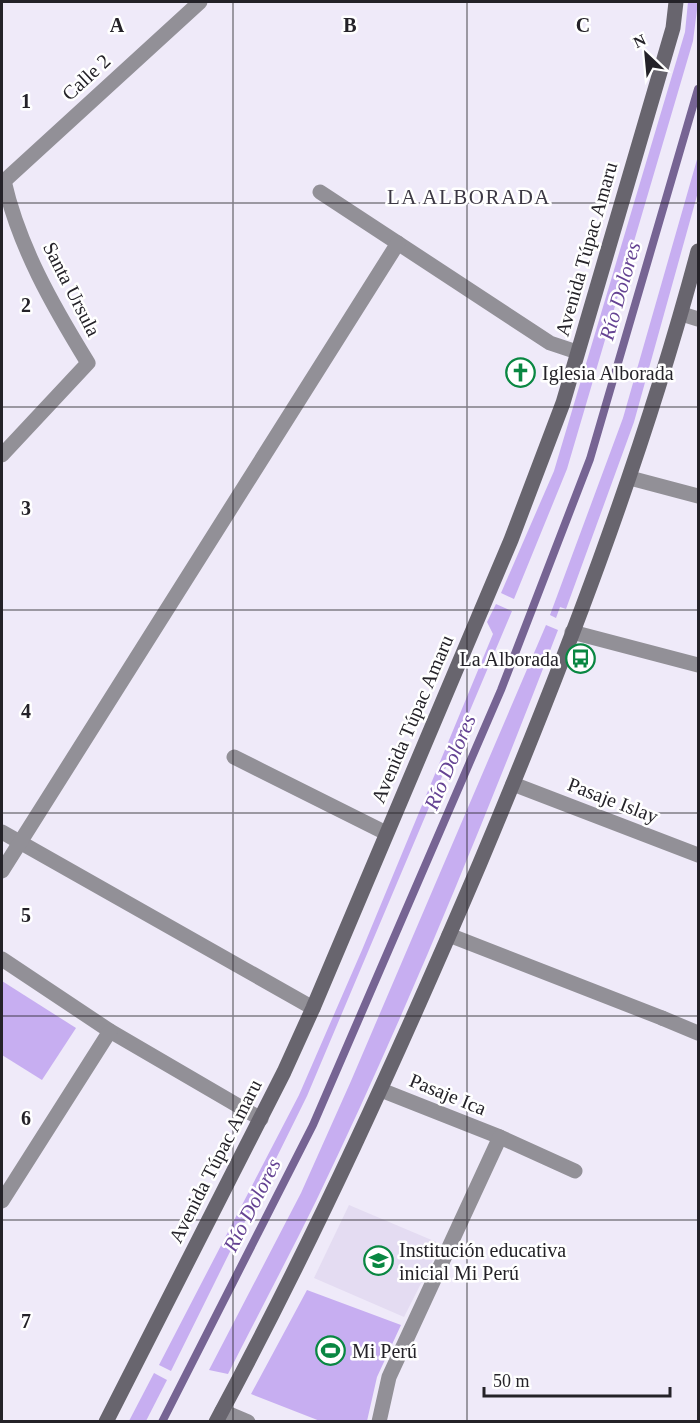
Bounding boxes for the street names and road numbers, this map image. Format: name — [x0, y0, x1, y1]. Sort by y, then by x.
street label: Calle 2 — [58, 49, 114, 105]
street label: Avenida Túpac Amaru — [551, 159, 622, 339]
street label: Santa Ursula — [39, 238, 105, 340]
street label: Avenida Túpac Amaru — [367, 632, 458, 807]
street label: Pasaje Islay — [564, 773, 661, 828]
street label: Pasaje Ica — [406, 1069, 490, 1120]
street label: Avenida Túpac Amaru — [164, 1076, 267, 1247]

